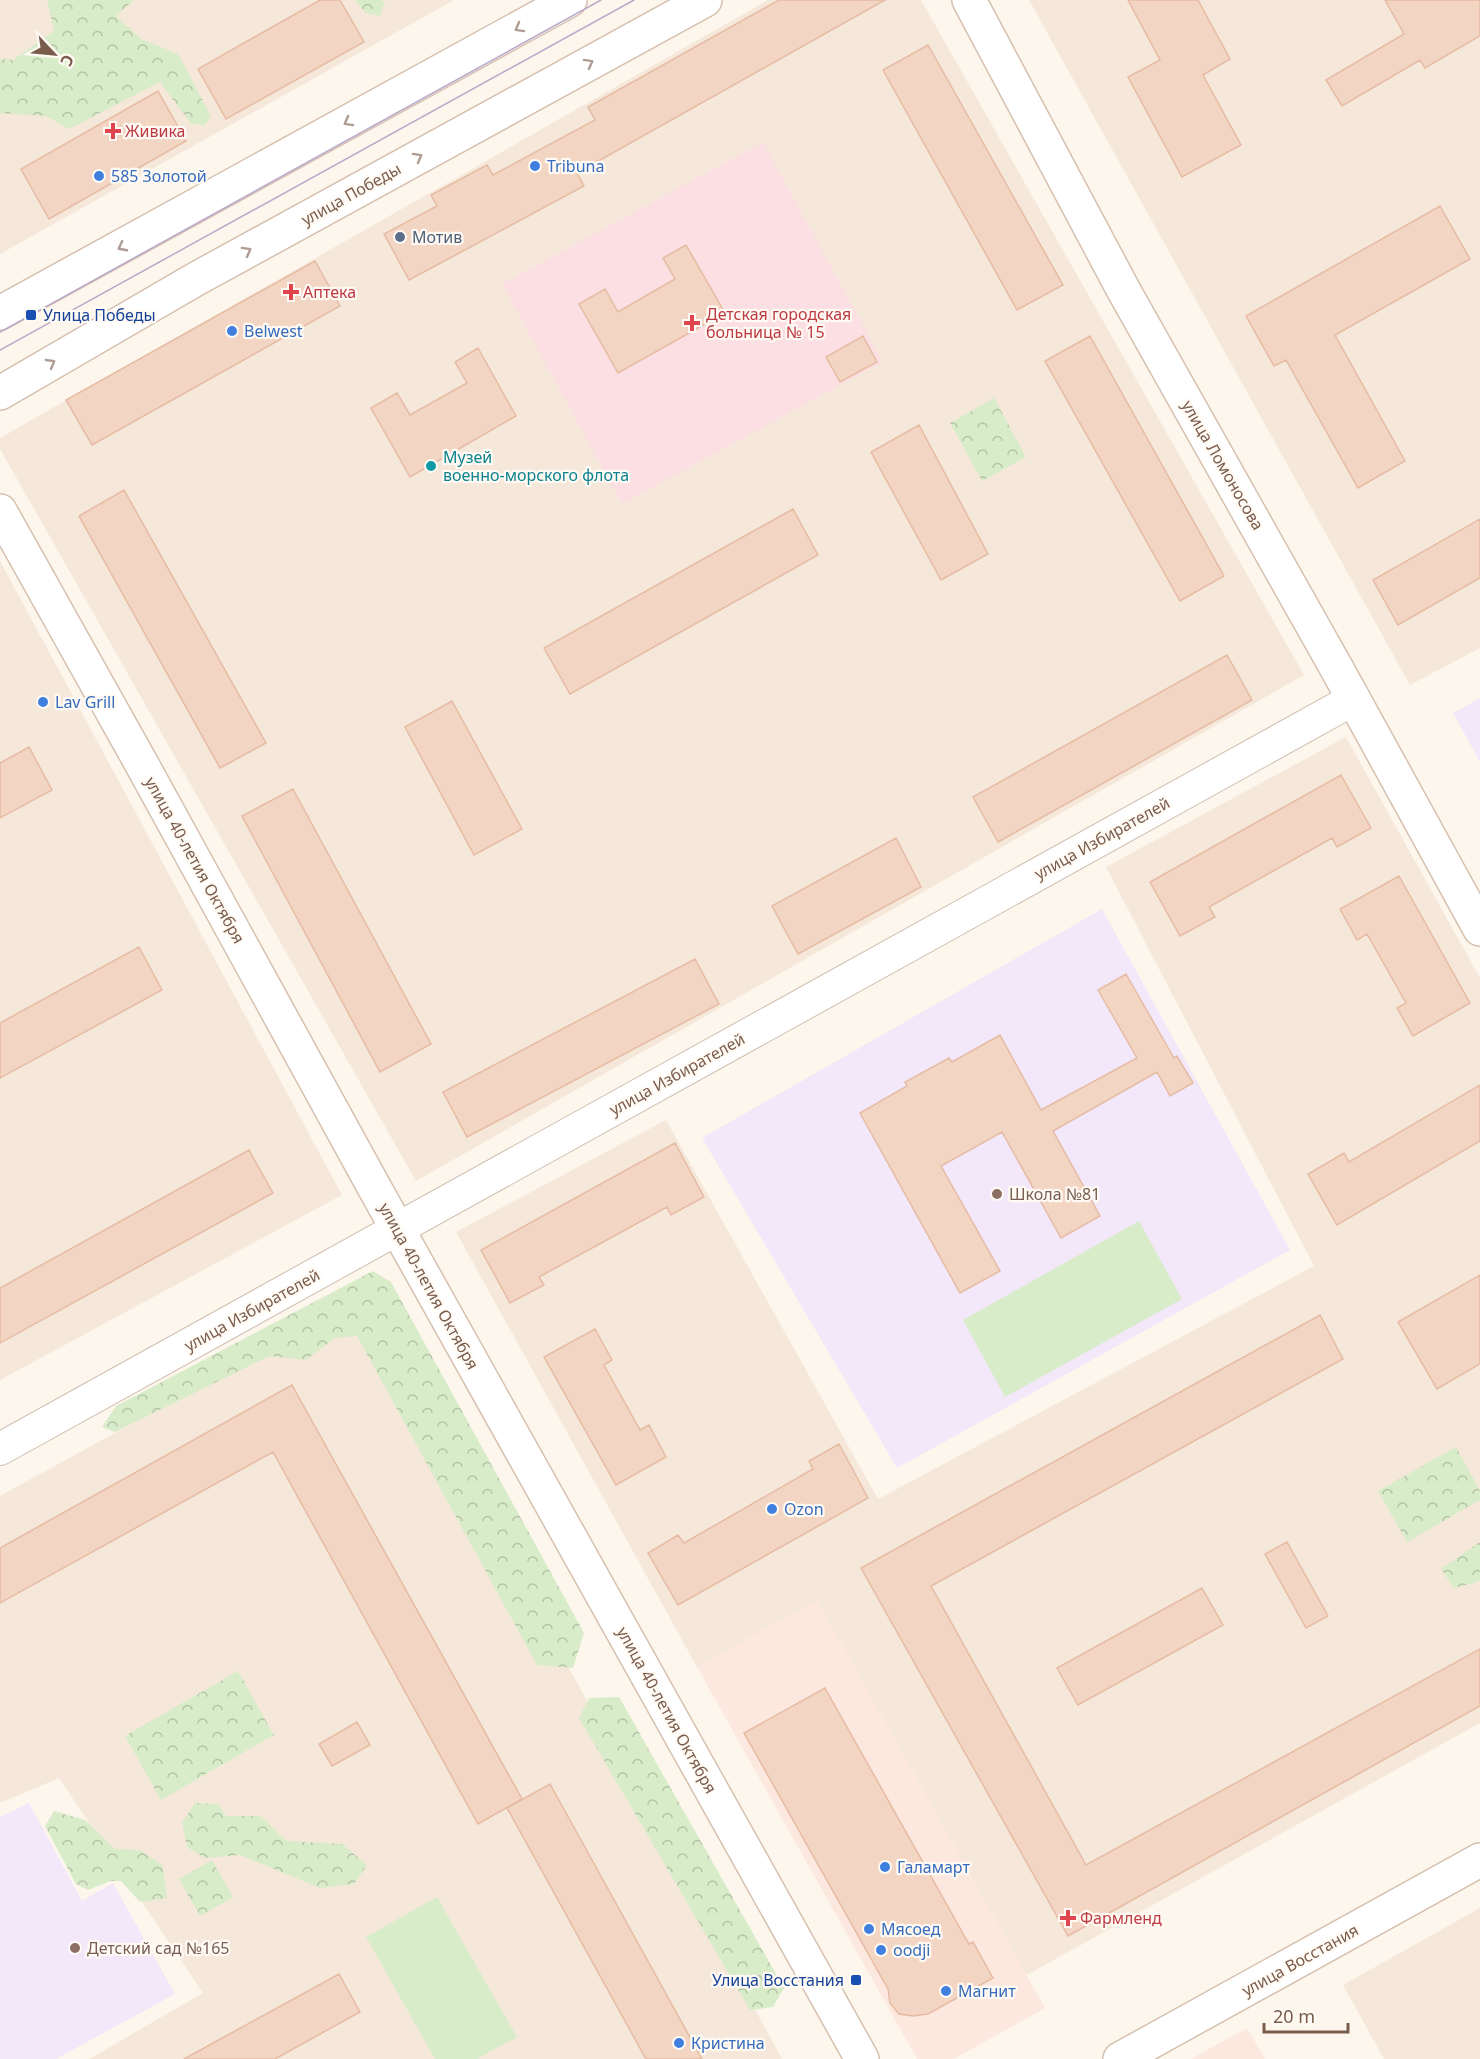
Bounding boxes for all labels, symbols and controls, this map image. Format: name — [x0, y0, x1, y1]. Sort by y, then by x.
one-way arrow — [515, 21, 525, 32]
north arrow — [24, 24, 84, 84]
text: С — [55, 51, 80, 70]
one-way arrow — [583, 59, 593, 71]
one-way arrow — [344, 115, 355, 126]
place label: Живика — [125, 120, 185, 142]
marker: Живика — [106, 124, 120, 138]
one-way arrow — [412, 153, 422, 164]
place label: Tribuna — [547, 155, 604, 177]
street label: улица Победы — [297, 158, 405, 230]
marker: Tribuna — [528, 159, 542, 173]
place label: 585 Золотой — [111, 165, 207, 187]
marker: 585 Золотой — [92, 169, 106, 183]
place label: Мотив — [412, 226, 462, 248]
marker: Мотив — [393, 230, 407, 244]
one-way arrow — [117, 240, 128, 251]
one-way arrow — [241, 247, 251, 258]
place label: Аптека — [303, 281, 356, 303]
marker: Аптека — [284, 285, 298, 299]
place label: Детская городская больница № 15 — [706, 303, 851, 343]
place label: Улица Победы — [43, 304, 156, 326]
marker: Улица Победы — [24, 308, 38, 322]
marker: Детская городская больница № 15 — [683, 314, 701, 332]
place label: Belwest — [244, 320, 303, 342]
marker: Belwest — [225, 324, 239, 338]
one-way arrow — [44, 359, 55, 371]
street label: улица Ломоносова — [1177, 396, 1269, 534]
place label: Музей военно-морского флота — [443, 446, 629, 486]
marker: Музей военно-морского флота — [424, 459, 438, 473]
place label: Lav Grill — [55, 691, 115, 713]
marker: Lav Grill — [36, 695, 50, 709]
street label: улица 40-летия Октября — [140, 773, 250, 947]
street label: улица Избирателей — [1030, 792, 1174, 884]
street label: улица Избирателей — [605, 1028, 749, 1120]
place label: Школа №81 — [1009, 1183, 1100, 1205]
marker: Школа №81 — [990, 1187, 1004, 1201]
street label: улица 40-летия Октября — [374, 1199, 484, 1373]
street label: улица Избирателей — [180, 1264, 324, 1356]
place label: Ozon — [784, 1498, 824, 1520]
marker: Ozon — [765, 1502, 779, 1516]
street label: улица 40-летия Октября — [612, 1623, 722, 1797]
place label: Галамарт — [897, 1856, 970, 1878]
marker: Галамарт — [878, 1860, 892, 1874]
place label: Фармленд — [1080, 1907, 1162, 1929]
marker: Фармленд — [1061, 1911, 1075, 1925]
place label: Мясоед — [881, 1918, 941, 1940]
street label: улица Восстания — [1238, 1919, 1362, 2001]
marker: Мясоед — [862, 1922, 876, 1936]
place label: Детский сад №165 — [87, 1937, 229, 1959]
place label: oodji — [893, 1939, 930, 1961]
marker: Детский сад №165 — [68, 1941, 82, 1955]
marker: oodji — [874, 1943, 888, 1957]
place label: Улица Восстания — [712, 1969, 844, 1991]
marker: Улица Восстания — [849, 1973, 863, 1987]
place label: Магнит — [958, 1980, 1016, 2002]
marker: Магнит — [939, 1984, 953, 1998]
scale bar — [1264, 1996, 1348, 2034]
text: 20 m — [1273, 2004, 1315, 2028]
place label: Кристина — [691, 2032, 765, 2054]
marker: Кристина — [672, 2036, 686, 2050]

